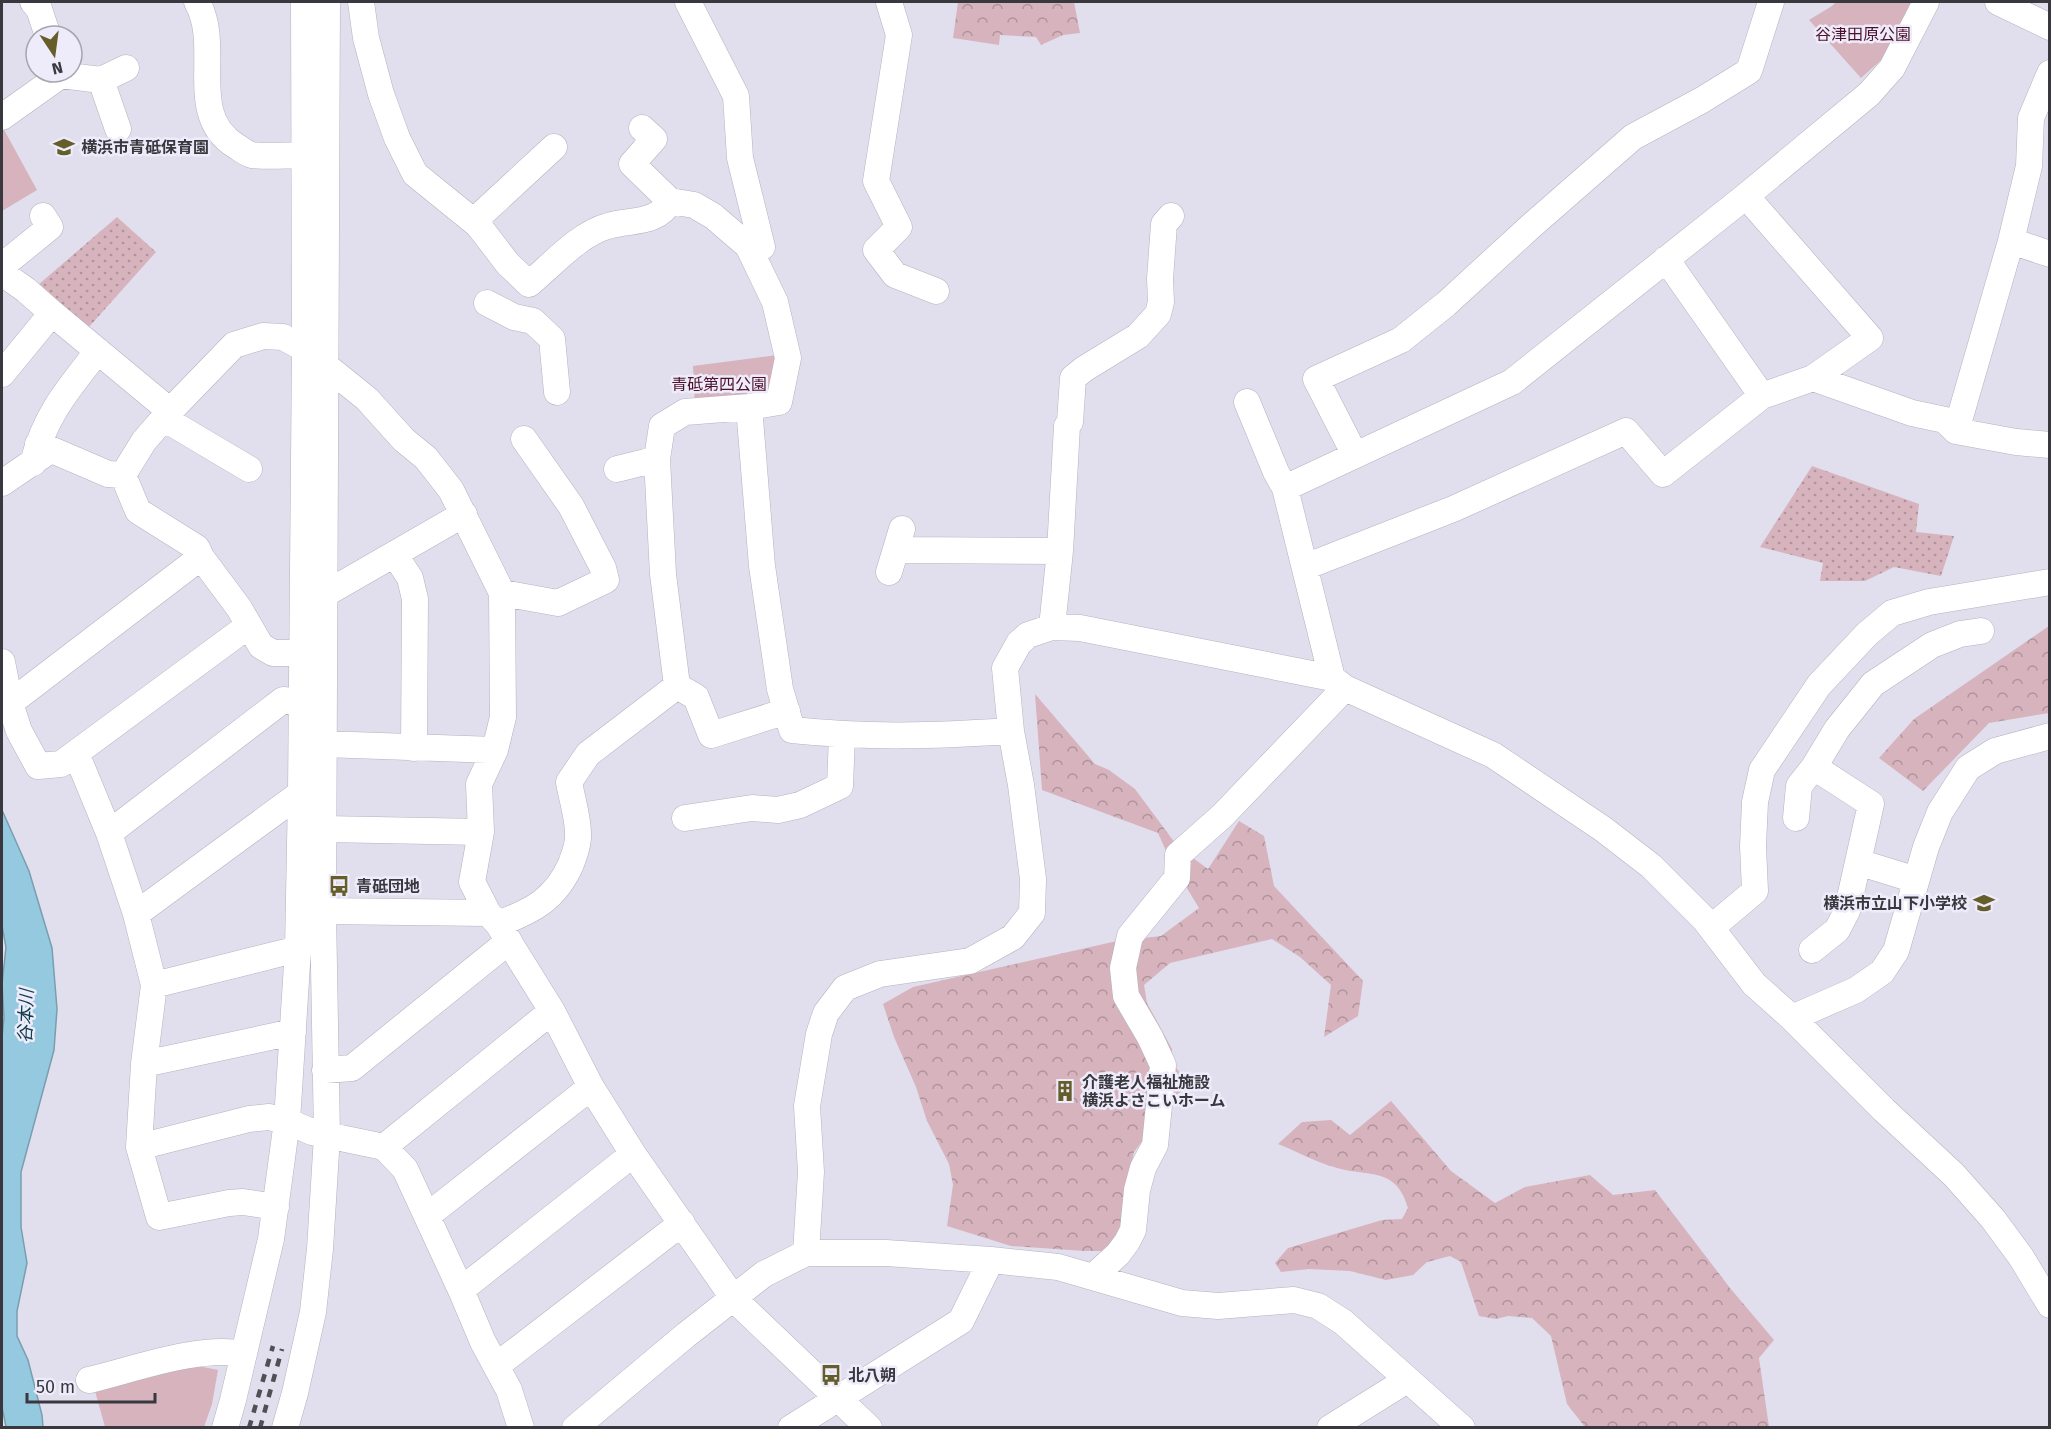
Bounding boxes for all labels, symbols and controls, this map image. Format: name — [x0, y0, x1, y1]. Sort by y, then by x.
north arrow — [24, 24, 84, 84]
park label: 谷津田原公園 — [1815, 25, 1911, 44]
text: N — [50, 58, 65, 79]
school or university icon: 横浜市青砥保育園 — [52, 135, 76, 159]
place label: 横浜市青砥保育園 — [81, 138, 209, 157]
park label: 青砥第四公園 — [671, 375, 767, 394]
bus stop icon: 青砥団地 — [327, 874, 351, 898]
place label: 青砥団地 — [356, 877, 420, 896]
school or university icon: 横浜市立山下小学校 — [1972, 891, 1996, 915]
place label: 横浜市立山下小学校 — [1823, 894, 1967, 913]
water label: 谷本川 — [14, 987, 38, 1043]
place label: 介護老人福祉施設 横浜よさこいホーム — [1082, 1073, 1226, 1110]
building icon: 介護老人福祉施設 横浜よさこいホーム — [1053, 1079, 1077, 1103]
bus stop icon: 北八朔 — [819, 1363, 843, 1387]
scale bar — [27, 1366, 154, 1404]
place label: 北八朔 — [848, 1366, 896, 1385]
text: 50 m — [36, 1376, 75, 1398]

